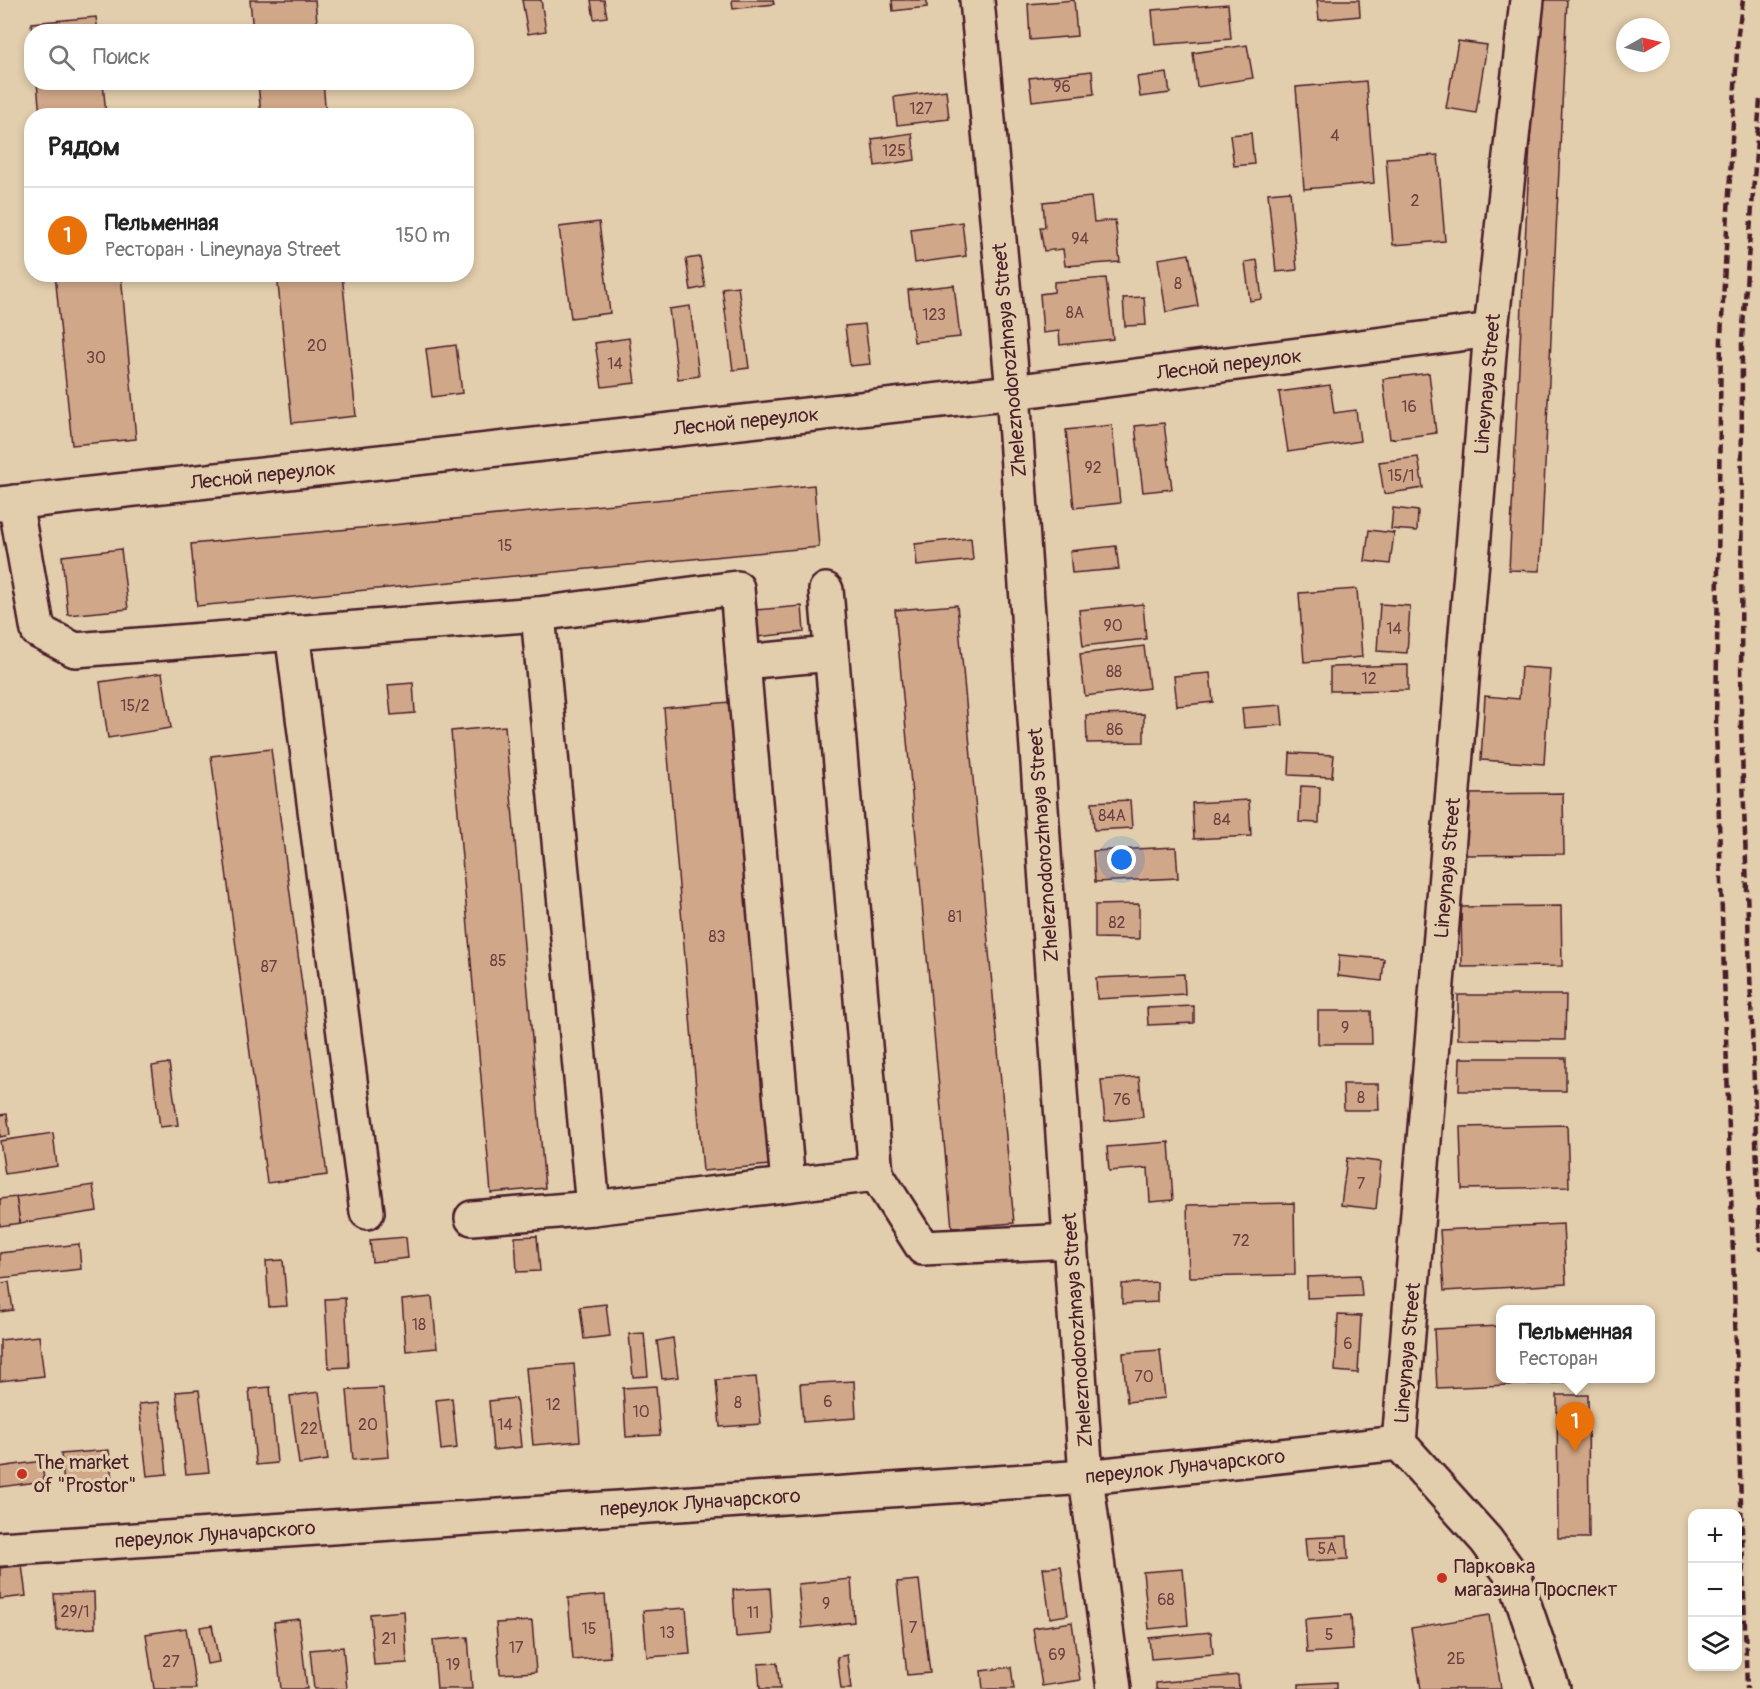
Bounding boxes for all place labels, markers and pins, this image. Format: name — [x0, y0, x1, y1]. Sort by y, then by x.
pin: 1 — [1556, 1402, 1594, 1452]
place label: The market of "Prostor" — [34, 1450, 136, 1498]
marker: The market of "Prostor" — [15, 1467, 29, 1481]
place label: Парковка магазина Проспект — [1454, 1554, 1617, 1602]
marker: Парковка магазина Проспект — [1435, 1571, 1449, 1585]

